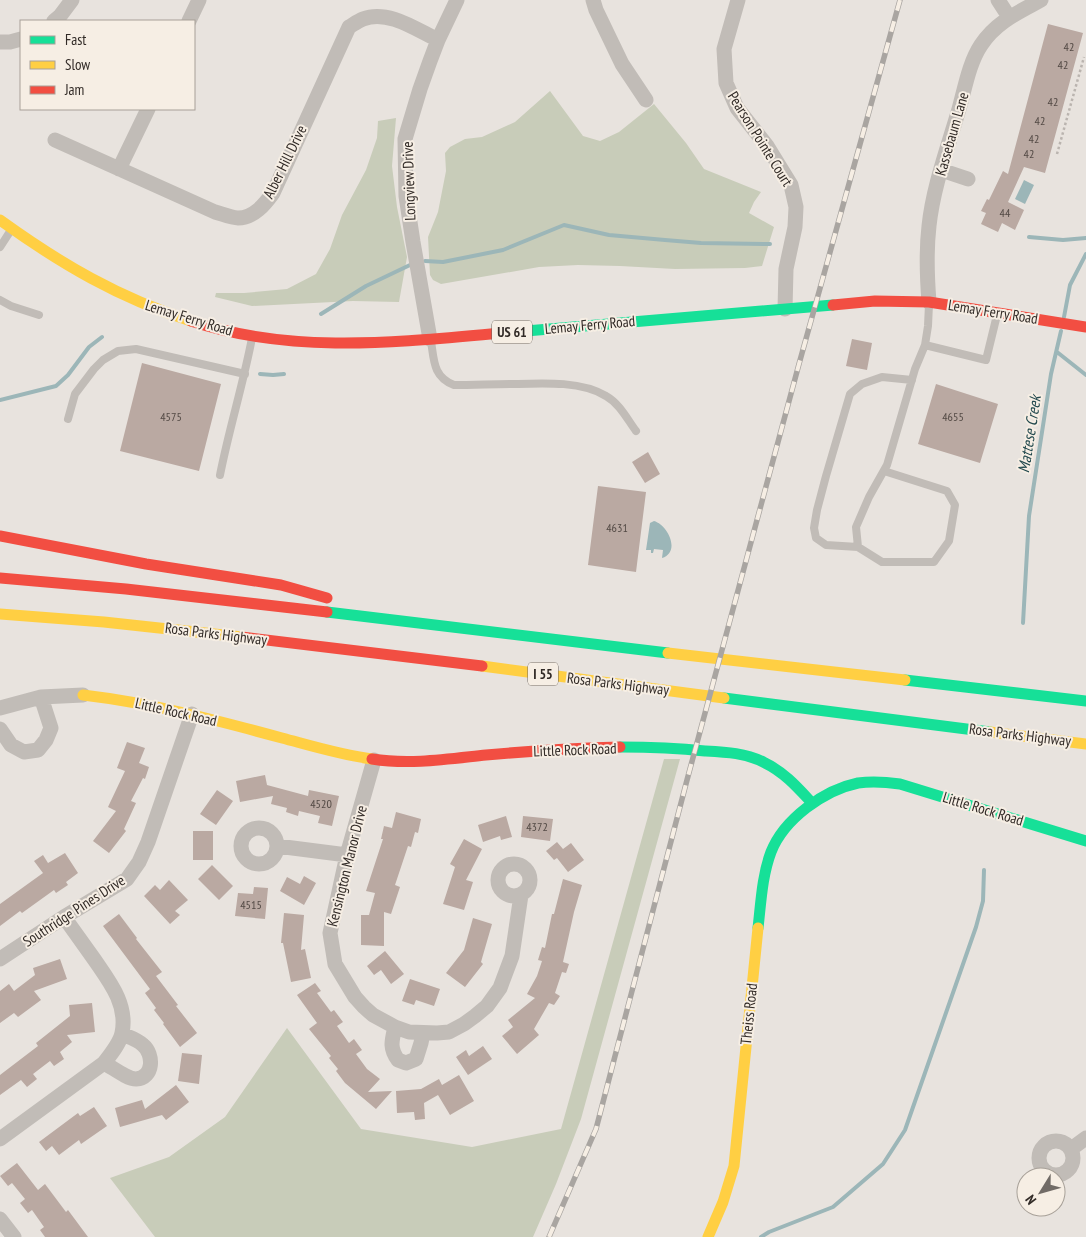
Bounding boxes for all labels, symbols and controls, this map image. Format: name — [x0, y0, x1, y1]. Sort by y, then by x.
legend — [20, 20, 195, 110]
text: Fast — [65, 30, 86, 49]
house number: 42 — [1064, 39, 1074, 54]
text: Slow — [65, 55, 90, 74]
house number: 42 — [1058, 57, 1068, 72]
text: Jam — [64, 80, 84, 99]
street label: Pearson Pointe Court — [724, 88, 797, 190]
street label: Kassebaum Lane — [931, 90, 973, 178]
house number: 42 — [1048, 94, 1058, 109]
house number: 42 — [1035, 113, 1045, 128]
street label: Alber Hill Drive — [259, 122, 310, 202]
house number: 42 — [1029, 131, 1039, 146]
street label: Longview Drive — [398, 141, 419, 221]
house number: 42 — [1024, 146, 1034, 161]
house number: 44 — [1000, 205, 1011, 220]
street label: Lemay Ferry Road — [143, 295, 235, 340]
street label: Lemay Ferry Road — [947, 295, 1039, 328]
street label: Lemay Ferry Road — [544, 311, 636, 338]
road number: US 61 — [492, 321, 532, 344]
water label: Mattese Creek — [1013, 392, 1045, 474]
house number: 4575 — [160, 409, 182, 424]
house number: 4655 — [942, 409, 964, 424]
house number: 4631 — [606, 520, 628, 535]
street label: Rosa Parks Highway — [164, 618, 269, 649]
road number: I 55 — [528, 662, 558, 686]
street label: Rosa Parks Highway — [566, 668, 671, 699]
street label: Little Rock Road — [133, 693, 219, 730]
street label: Rosa Parks Highway — [968, 719, 1073, 750]
street label: Little Rock Road — [533, 739, 617, 760]
street label: Little Rock Road — [941, 787, 1026, 830]
house number: 4520 — [310, 796, 332, 811]
street label: Kensington Manor Drive — [322, 803, 371, 929]
house number: 4372 — [526, 819, 548, 834]
street label: Southridge Pines Drive — [19, 870, 128, 951]
house number: 4515 — [240, 897, 262, 912]
street label: Theiss Road — [736, 982, 761, 1046]
north arrow — [1016, 1167, 1066, 1217]
text: N — [1021, 1191, 1040, 1208]

